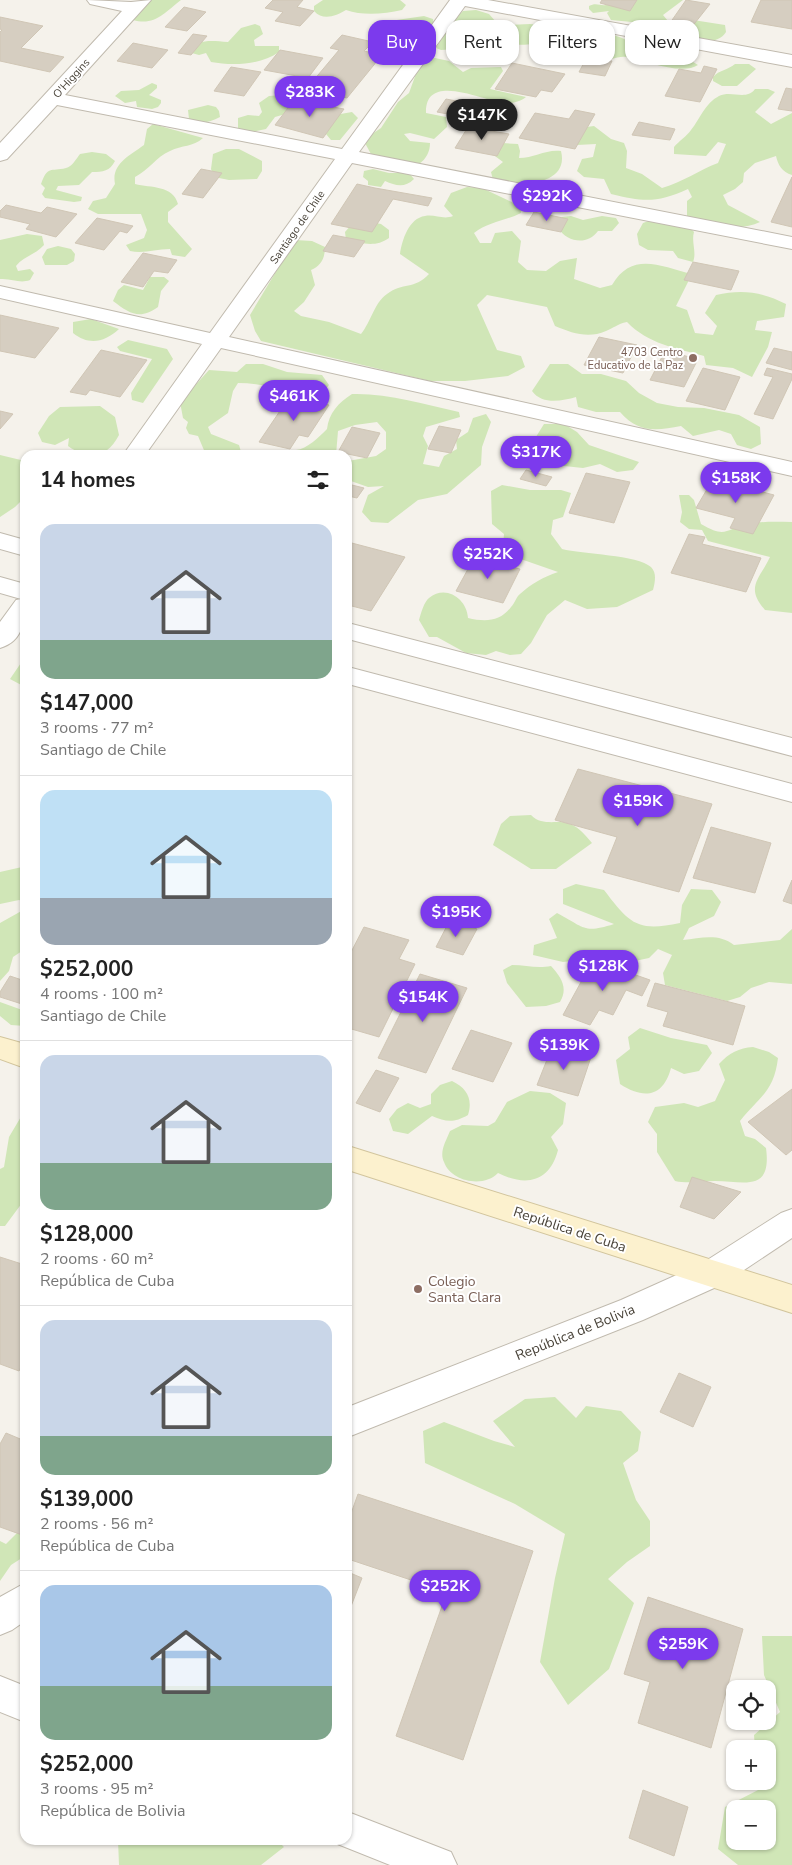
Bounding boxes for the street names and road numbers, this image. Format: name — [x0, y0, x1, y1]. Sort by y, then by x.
street label: O'Higgins — [49, 55, 93, 101]
street label: Santiago de Chile — [266, 187, 329, 267]
street label: República de Cuba — [511, 1202, 629, 1257]
street label: República de Bolivia — [513, 1300, 638, 1365]

